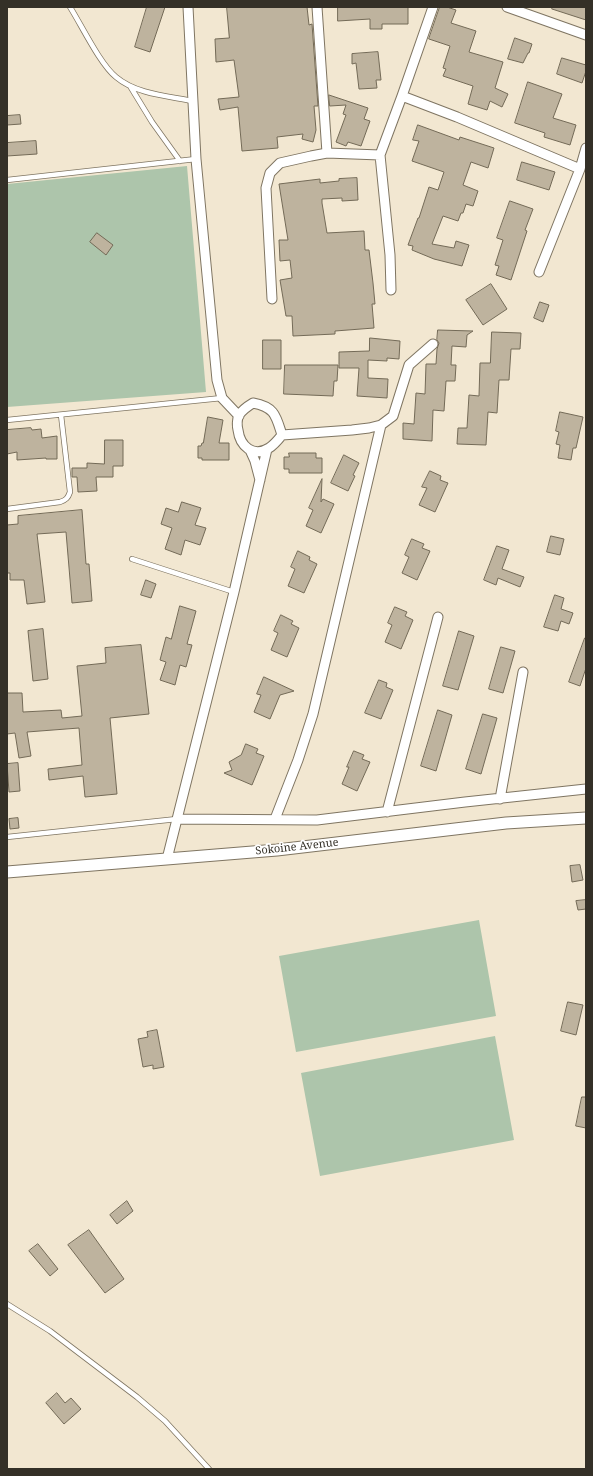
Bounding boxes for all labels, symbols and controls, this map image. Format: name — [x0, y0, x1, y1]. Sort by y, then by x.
street label: Sokoine Avenue — [255, 836, 339, 858]

